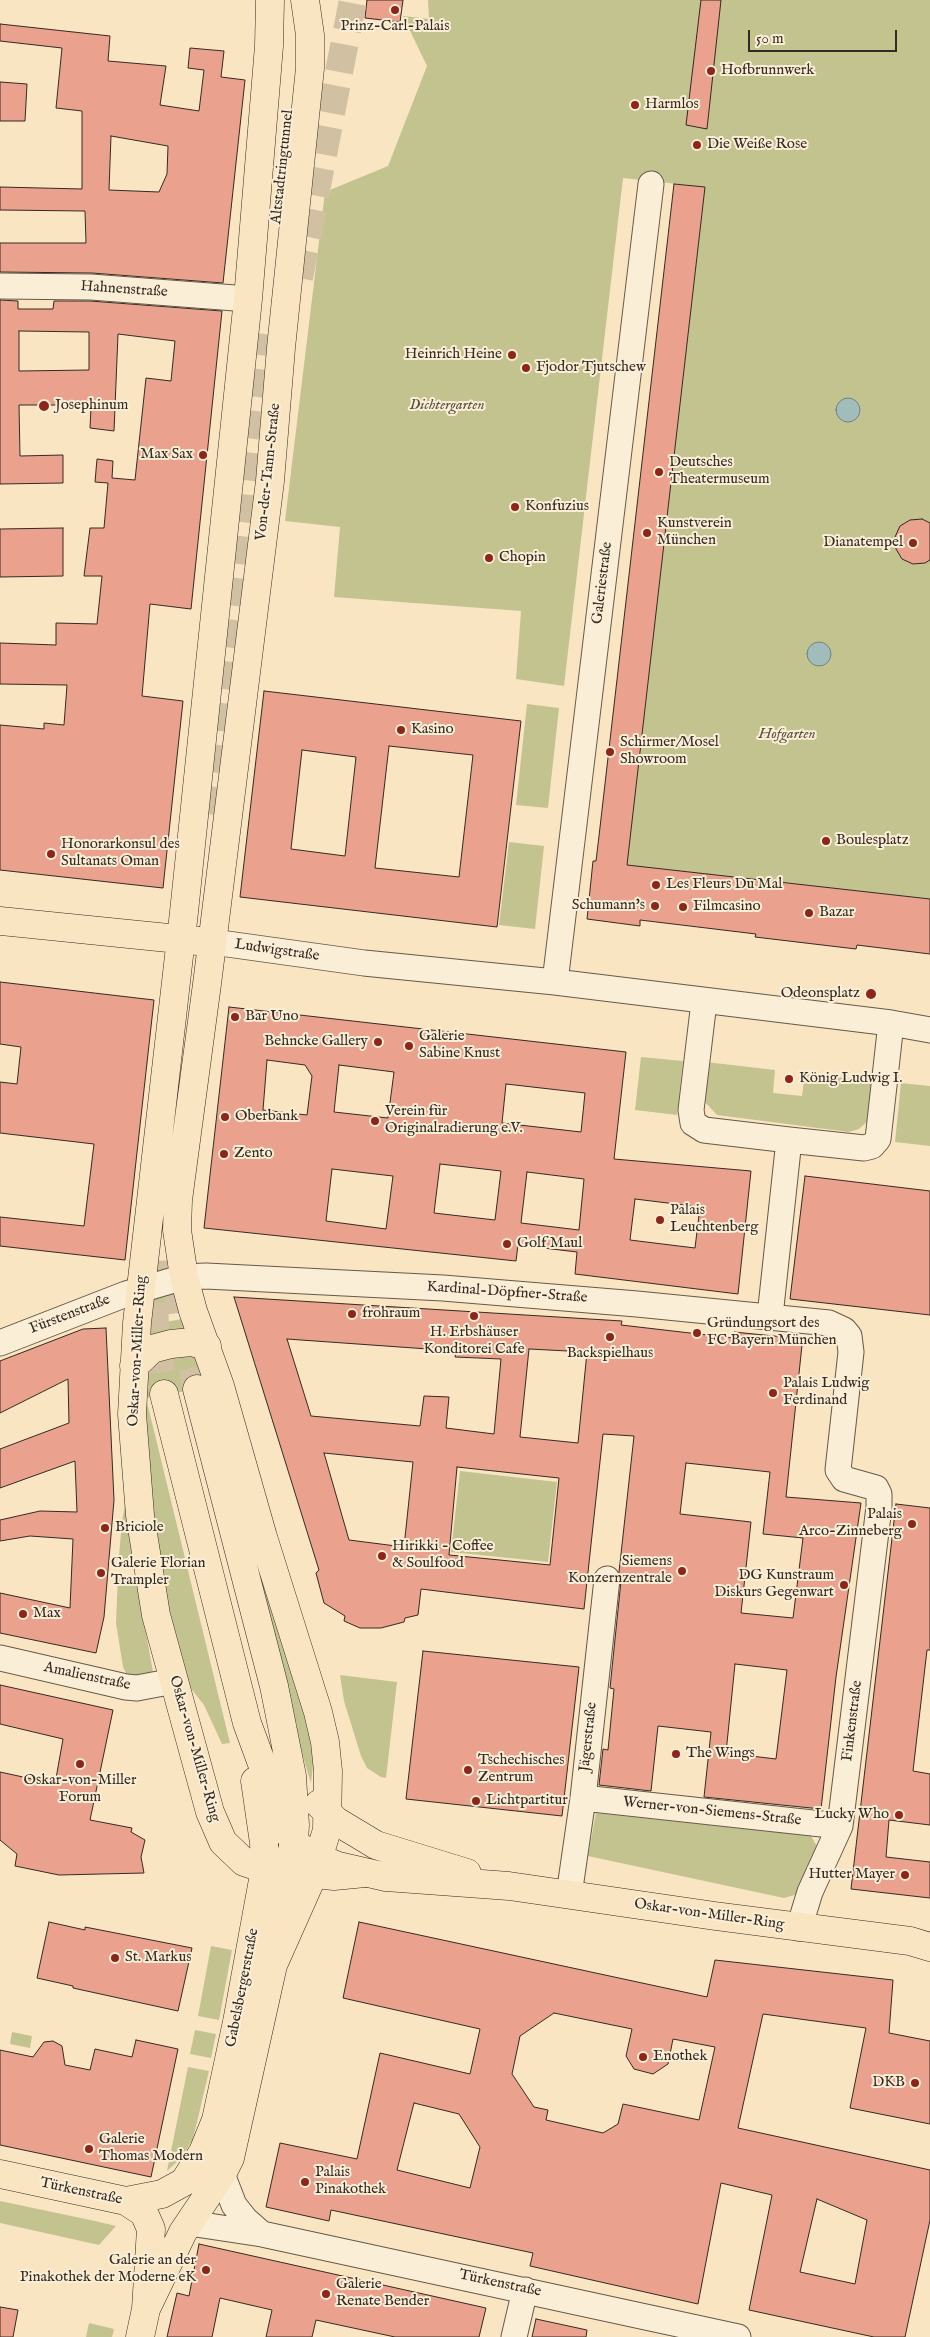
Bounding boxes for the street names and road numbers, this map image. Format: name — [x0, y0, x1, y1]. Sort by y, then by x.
street label: Altstadtringtunnel — [268, 109, 298, 225]
street label: Hahnenstraße — [80, 278, 168, 302]
street label: Von-der-Tann-Straße — [253, 402, 285, 542]
street label: Galeriestraße — [589, 541, 617, 625]
street label: Ludwigstraße — [233, 936, 321, 966]
street label: Oskar-von-Miller-Ring — [125, 1275, 151, 1427]
street label: Kardinal-Döpfner-Straße — [426, 1278, 588, 1308]
street label: Fürstenstraße — [27, 1291, 113, 1339]
street label: Amalienstraße — [42, 1659, 132, 1695]
street label: Oskar-von-Miller-Ring — [164, 1674, 224, 1824]
street label: Finkenstraße — [839, 1680, 867, 1762]
street label: Jägerstraße — [576, 1701, 602, 1773]
street label: Werner-von-Siemens-Straße — [622, 1794, 802, 1830]
street label: Oskar-von-Miller-Ring — [633, 1896, 785, 1934]
street label: Gabelsbergerstraße — [223, 1927, 263, 2049]
street label: Türkenstraße — [38, 2175, 124, 2209]
street label: Türkenstraße — [457, 2267, 543, 2301]

